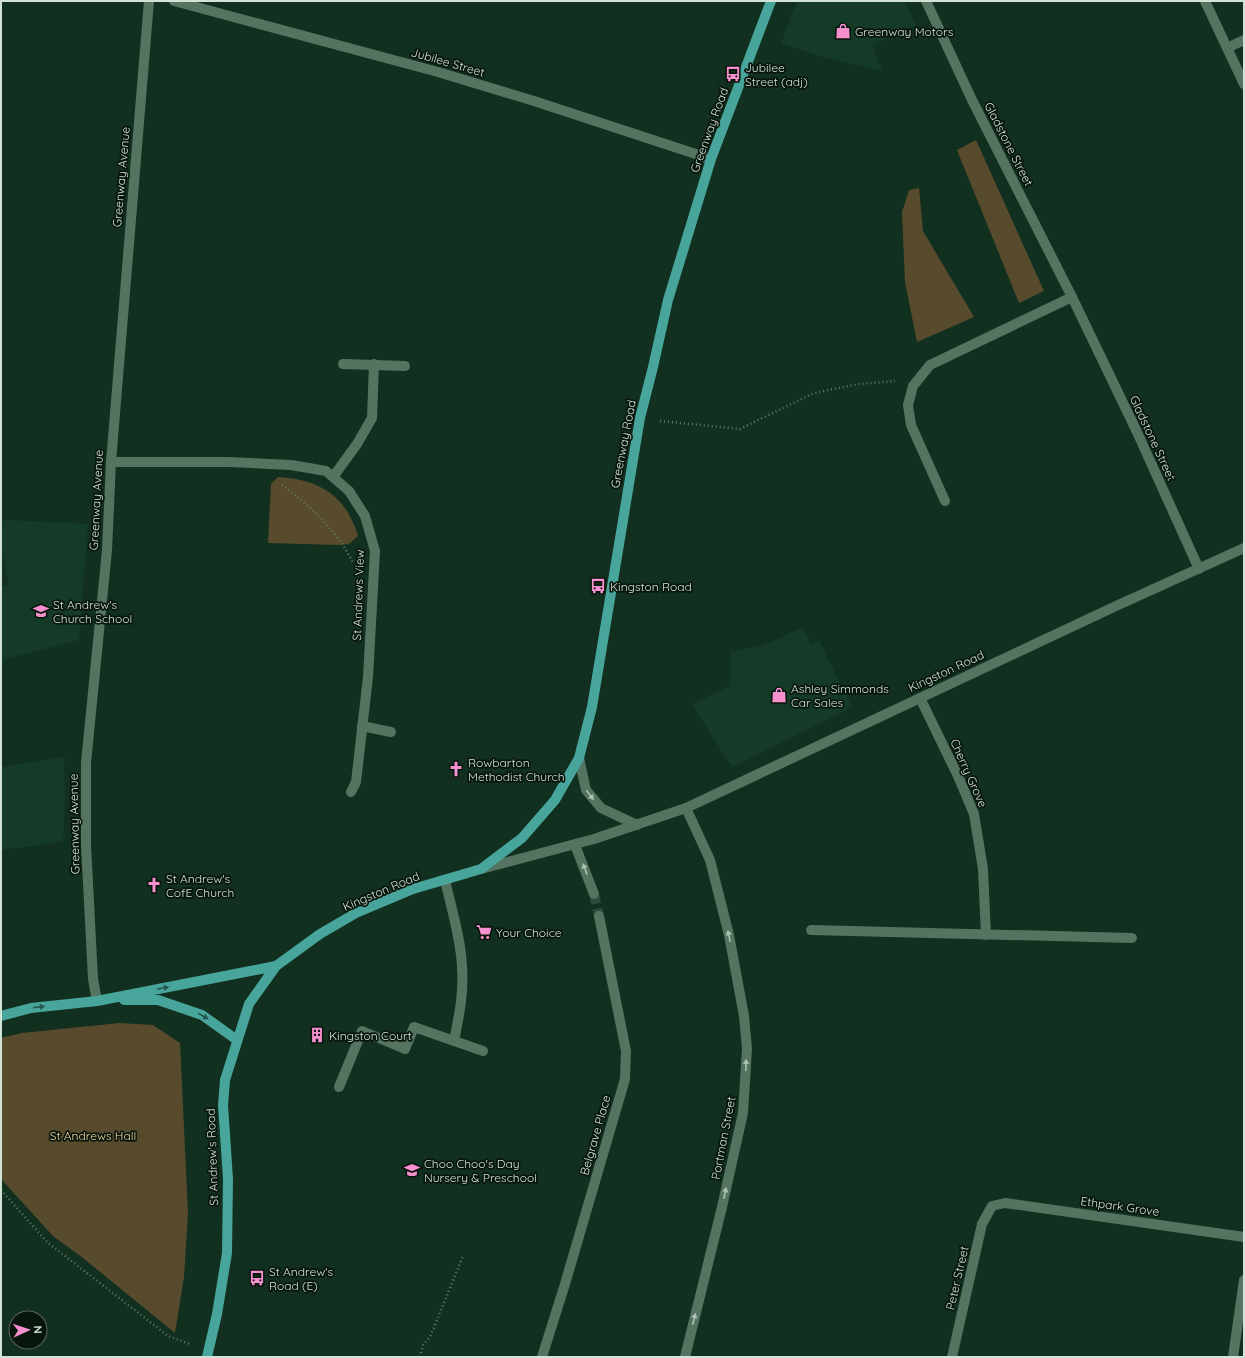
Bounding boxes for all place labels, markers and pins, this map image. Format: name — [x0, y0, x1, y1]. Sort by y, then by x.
shop icon: Greenway Motors — [834, 22, 852, 40]
place label: Greenway Motors — [855, 24, 954, 39]
place label: Jubilee Street (adj) — [745, 60, 808, 89]
bus stop icon: Jubilee Street (adj) — [724, 65, 742, 83]
bus stop icon: Kingston Road — [589, 577, 607, 595]
place label: Kingston Road — [610, 579, 692, 594]
place label: St Andrew's Church School — [53, 597, 132, 626]
school or university icon: St Andrew's Church School — [32, 602, 50, 620]
place label: Ashley Simmonds Car Sales — [791, 681, 889, 710]
shop icon: Ashley Simmonds Car Sales — [770, 686, 788, 704]
place label: Rowbarton Methodist Church — [468, 755, 565, 784]
church icon: Rowbarton Methodist Church — [447, 760, 465, 778]
place label: St Andrew's CofE Church — [166, 871, 234, 900]
church icon: St Andrew's CofE Church — [145, 876, 163, 894]
supermarket icon: Your Choice — [475, 923, 493, 941]
place label: Your Choice — [496, 925, 562, 940]
building icon: Kingston Court — [308, 1026, 326, 1044]
place label: Kingston Court — [329, 1028, 412, 1043]
place label: Choo Choo's Day Nursery & Preschool — [424, 1156, 537, 1185]
school or university icon: Choo Choo's Day Nursery & Preschool — [403, 1161, 421, 1179]
place label: St Andrew's Road (E) — [269, 1264, 334, 1293]
bus stop icon: St Andrew's Road (E) — [248, 1269, 266, 1287]

